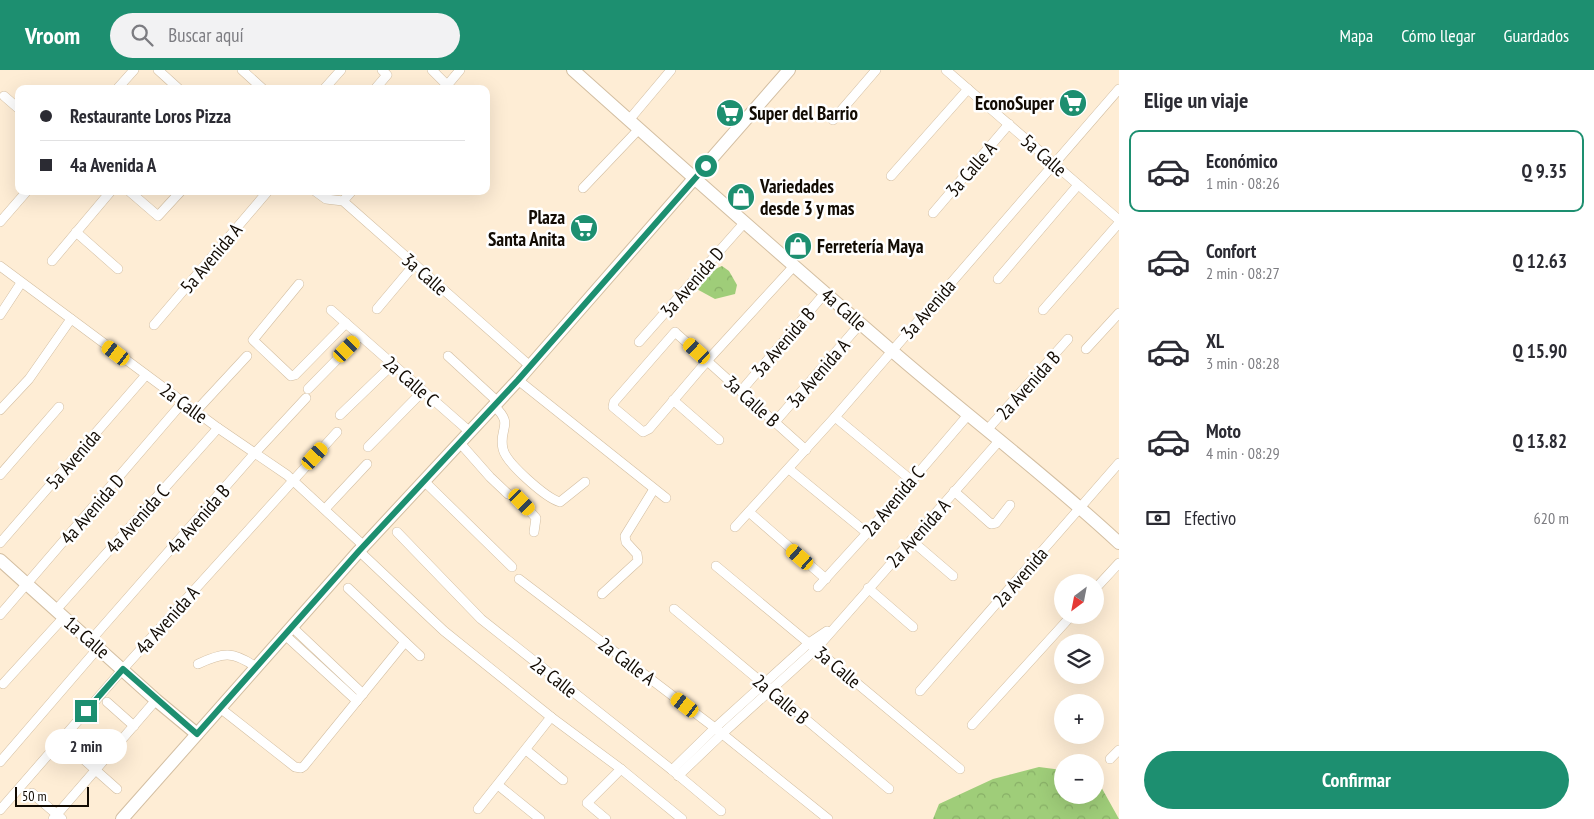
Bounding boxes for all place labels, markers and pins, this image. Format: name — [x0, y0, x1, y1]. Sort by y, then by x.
supermarket icon: EconoSuper — [1058, 88, 1088, 118]
place label: EconoSuper — [975, 91, 1054, 115]
supermarket icon: Super del Barrio — [715, 98, 745, 128]
place label: Super del Barrio — [749, 101, 858, 125]
place label: Variedades desde 3 y mas — [759, 174, 855, 220]
shop icon: Variedades desde 3 y mas — [726, 182, 756, 212]
place label: Plaza Santa Anita — [488, 205, 565, 251]
supermarket icon: Plaza Santa Anita — [569, 213, 599, 243]
shop icon: Ferretería Maya — [783, 231, 813, 261]
place label: Ferretería Maya — [817, 234, 924, 258]

